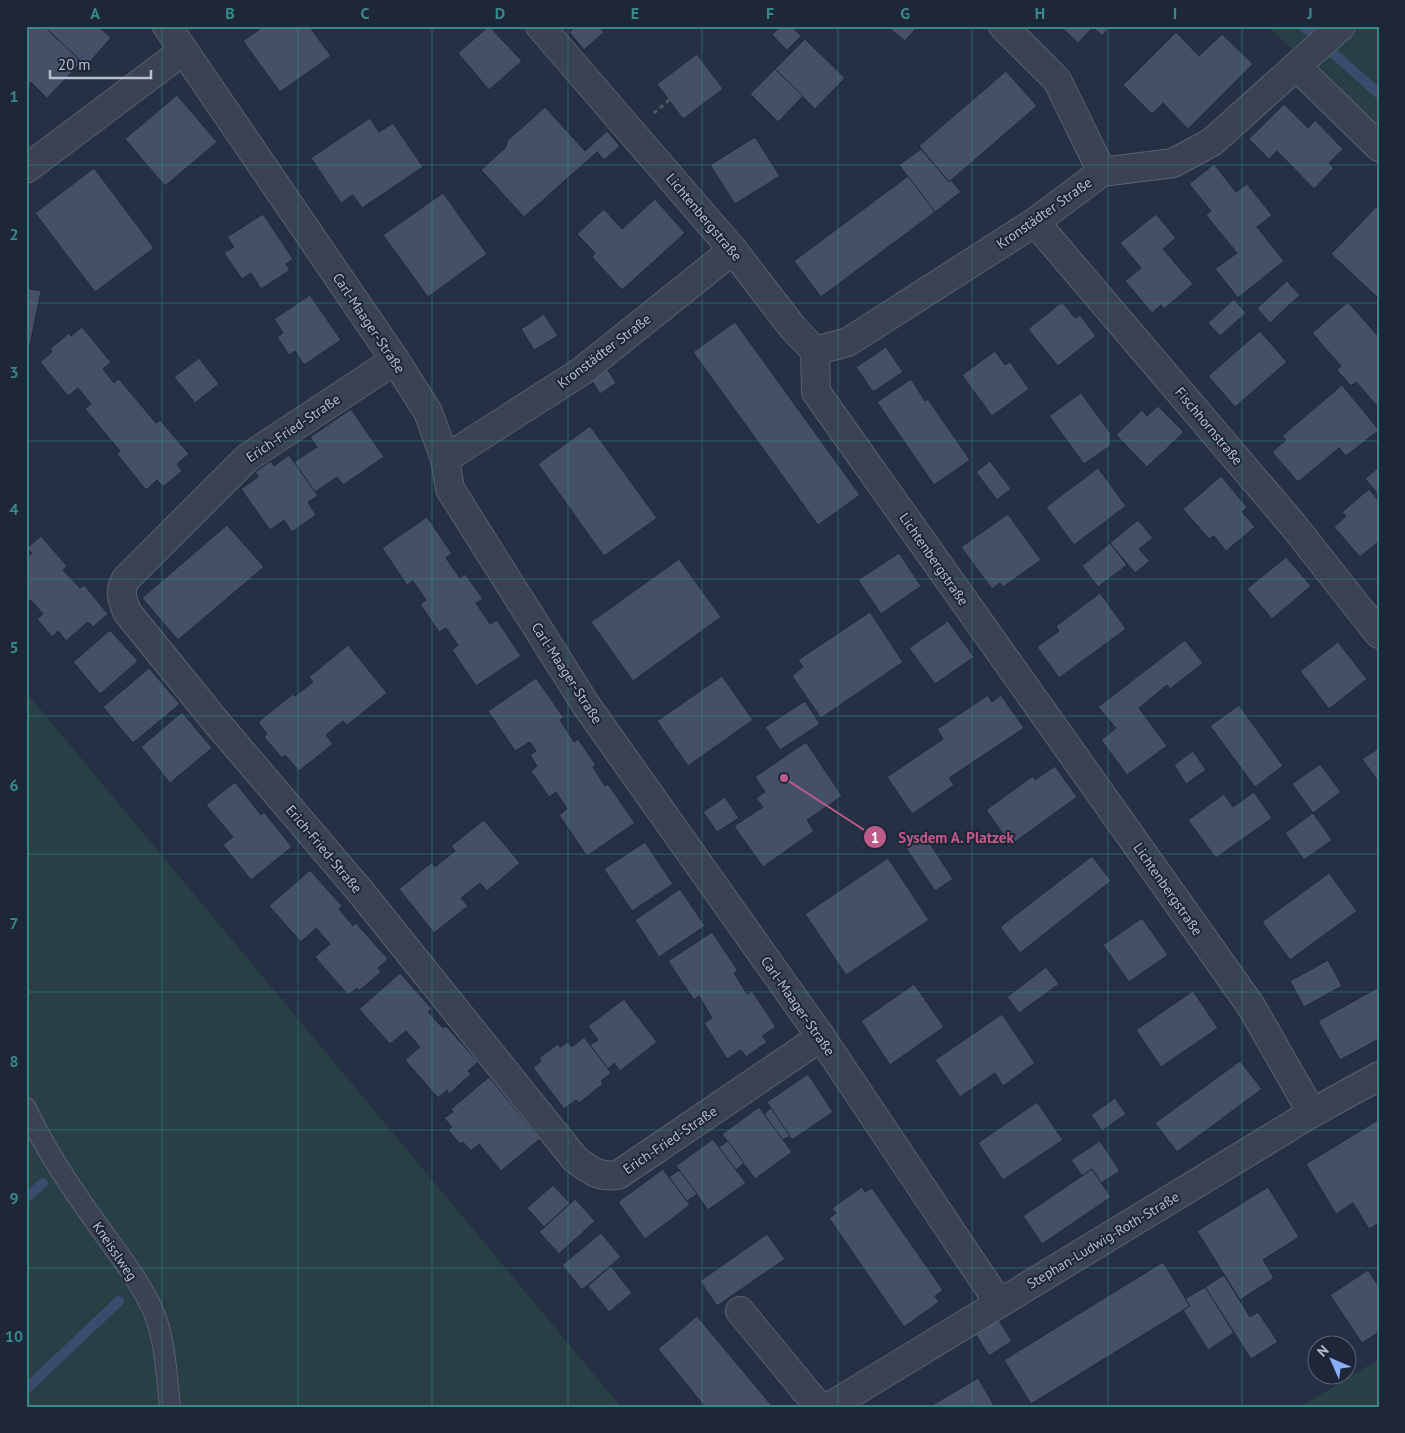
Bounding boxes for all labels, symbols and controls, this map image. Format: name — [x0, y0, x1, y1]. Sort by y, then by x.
text: A — [90, 3, 100, 23]
text: B — [225, 3, 235, 23]
text: C — [361, 3, 370, 23]
text: D — [495, 3, 505, 23]
text: E — [631, 3, 639, 23]
text: F — [766, 3, 774, 23]
text: G — [900, 3, 910, 23]
text: H — [1035, 3, 1045, 23]
text: I — [1173, 3, 1177, 23]
text: J — [1306, 3, 1313, 23]
scale bar — [50, 48, 151, 80]
text: 20 m — [58, 55, 91, 74]
text: 1 — [9, 86, 19, 106]
street label: Lichtenbergstraße — [662, 169, 746, 265]
street label: Kronstädter Straße — [993, 173, 1095, 253]
text: 2 — [9, 224, 19, 244]
street label: Carl-Maager-Straße — [329, 269, 409, 377]
street label: Kronstädter Straße — [554, 310, 654, 392]
text: 3 — [9, 362, 19, 382]
street label: Fischhornstraße — [1171, 383, 1247, 469]
street label: Erich-Fried-Straße — [242, 390, 344, 466]
text: 4 — [9, 499, 19, 519]
street label: Lichtenbergstraße — [895, 509, 973, 609]
street label: Carl-Maager-Straße — [528, 619, 606, 727]
text: 5 — [9, 637, 19, 657]
text: 6 — [9, 775, 19, 795]
street label: Erich-Fried-Straße — [282, 801, 366, 897]
callout: Sysdem A. Platzek — [863, 822, 1025, 852]
text: 1 — [871, 828, 879, 847]
text: Sysdem A. Platzek — [898, 828, 1014, 847]
street label: Lichtenbergstraße — [1129, 839, 1207, 939]
text: 7 — [9, 913, 19, 933]
street label: Carl-Maager-Straße — [757, 953, 839, 1059]
text: 8 — [9, 1051, 19, 1071]
street label: Erich-Fried-Straße — [619, 1102, 721, 1178]
street label: Stephan-Ludwig-Roth-Straße — [1024, 1187, 1182, 1293]
text: 9 — [9, 1188, 19, 1208]
street label: Kneisslweg — [89, 1218, 141, 1284]
text: 10 — [5, 1326, 23, 1346]
north arrow — [1308, 1336, 1358, 1386]
text: N — [1313, 1341, 1332, 1360]

